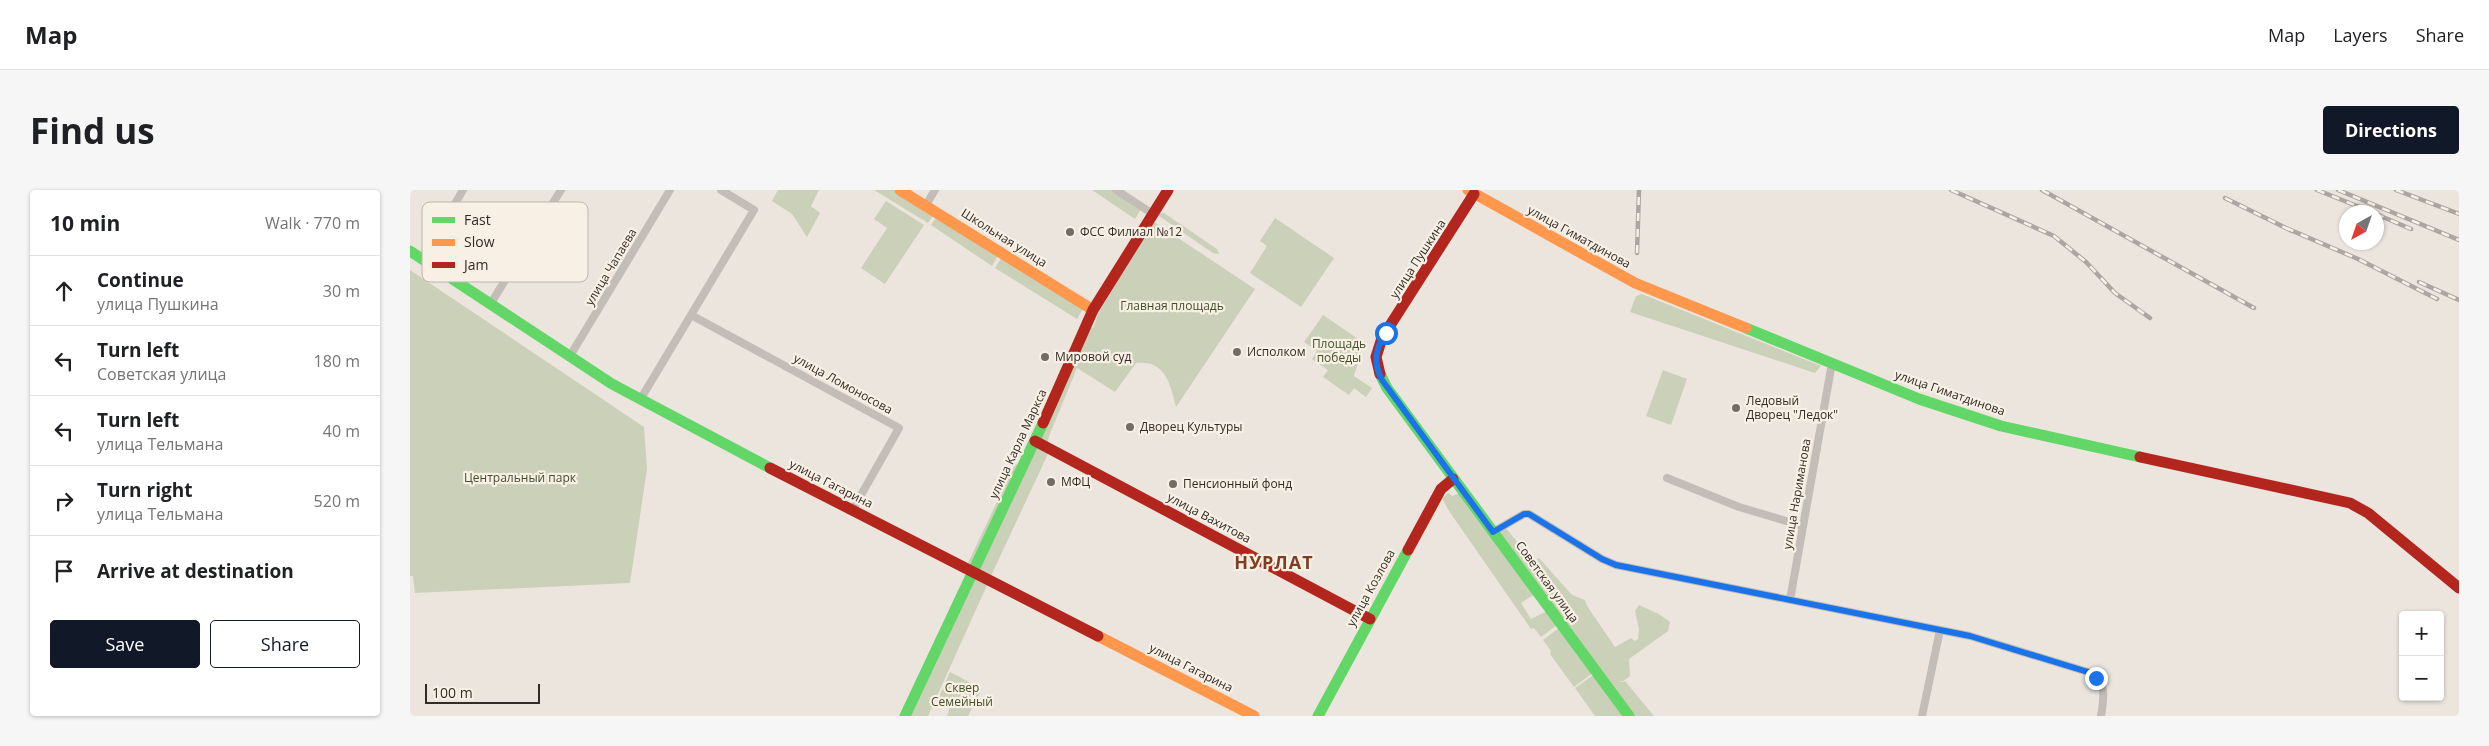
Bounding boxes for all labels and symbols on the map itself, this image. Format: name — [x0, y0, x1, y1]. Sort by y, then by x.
street label: улица Гиматдинова — [1525, 201, 1634, 272]
legend — [422, 202, 588, 282]
street label: Школьная улица — [958, 204, 1051, 271]
north arrow — [2339, 205, 2384, 250]
text: Fast — [464, 210, 491, 229]
street label: улица Пушкина — [1386, 216, 1450, 302]
place label: ФСС Филиал №12 — [1080, 223, 1182, 240]
street label: улица Чапаева — [581, 225, 640, 308]
marker: ФСС Филиал №12 — [1064, 226, 1076, 238]
text: Slow — [464, 232, 495, 251]
text: Jam — [462, 255, 489, 274]
park label: Главная площадь — [1120, 297, 1224, 314]
route start — [1375, 322, 1398, 345]
park label: Площадь победы — [1312, 335, 1366, 366]
place label: Исполком — [1247, 343, 1306, 360]
marker: Исполком — [1231, 346, 1243, 358]
place label: Мировой суд — [1055, 348, 1132, 365]
street label: улица Ломоносова — [791, 349, 896, 418]
marker: Мировой суд — [1039, 351, 1051, 363]
street label: улица Гиматдинова — [1893, 366, 2008, 419]
street label: улица Карла Маркса — [985, 386, 1050, 501]
place label: Ледовый Дворец "Ледок" — [1746, 392, 1838, 423]
marker: Ледовый Дворец "Ледок" — [1730, 402, 1742, 414]
place label: Дворец Культуры — [1140, 418, 1243, 435]
marker: Дворец Культуры — [1124, 421, 1136, 433]
street label: улица Нариманова — [1778, 437, 1815, 551]
street label: улица Гагарина — [786, 455, 876, 512]
park label: Центральный парк — [464, 469, 577, 486]
place label: МФЦ — [1061, 473, 1090, 490]
place label: Пенсионный фонд — [1183, 475, 1292, 492]
marker: МФЦ — [1045, 476, 1057, 488]
marker: Пенсионный фонд — [1167, 478, 1179, 490]
street label: улица Вахитова — [1164, 488, 1254, 547]
street label: Советская улица — [1512, 537, 1583, 626]
street label: улица Козлова — [1342, 546, 1399, 629]
district label: НУРЛАТ — [1234, 550, 1314, 574]
street label: улица Гагарина — [1146, 639, 1236, 696]
route end — [2085, 667, 2108, 690]
park label: Сквер Семейный — [931, 679, 993, 710]
scale bar — [425, 681, 540, 704]

